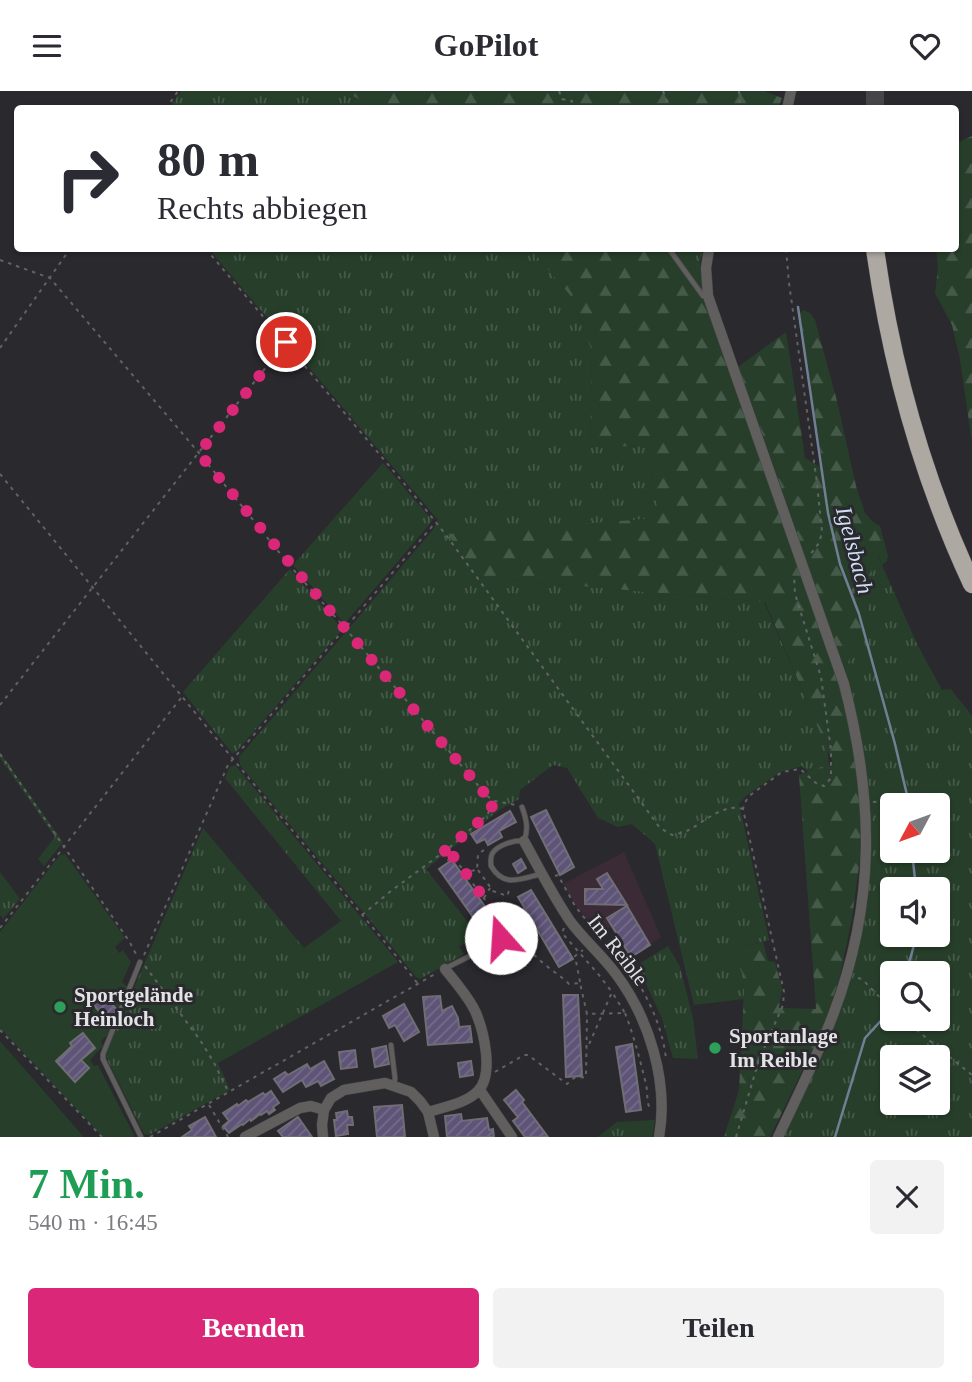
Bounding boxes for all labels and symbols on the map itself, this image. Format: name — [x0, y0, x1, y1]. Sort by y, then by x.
pin — [256, 312, 316, 372]
water label: Igelsbach — [831, 503, 878, 597]
north arrow — [880, 793, 950, 863]
position arrow — [464, 901, 538, 975]
street label: Im Reible — [583, 910, 653, 990]
place label: Sportgelände Heinloch — [74, 983, 193, 1031]
marker: Sportgelände Heinloch — [52, 999, 68, 1015]
place label: Sportanlage Im Reible — [729, 1024, 838, 1072]
marker: Sportanlage Im Reible — [707, 1040, 723, 1056]

